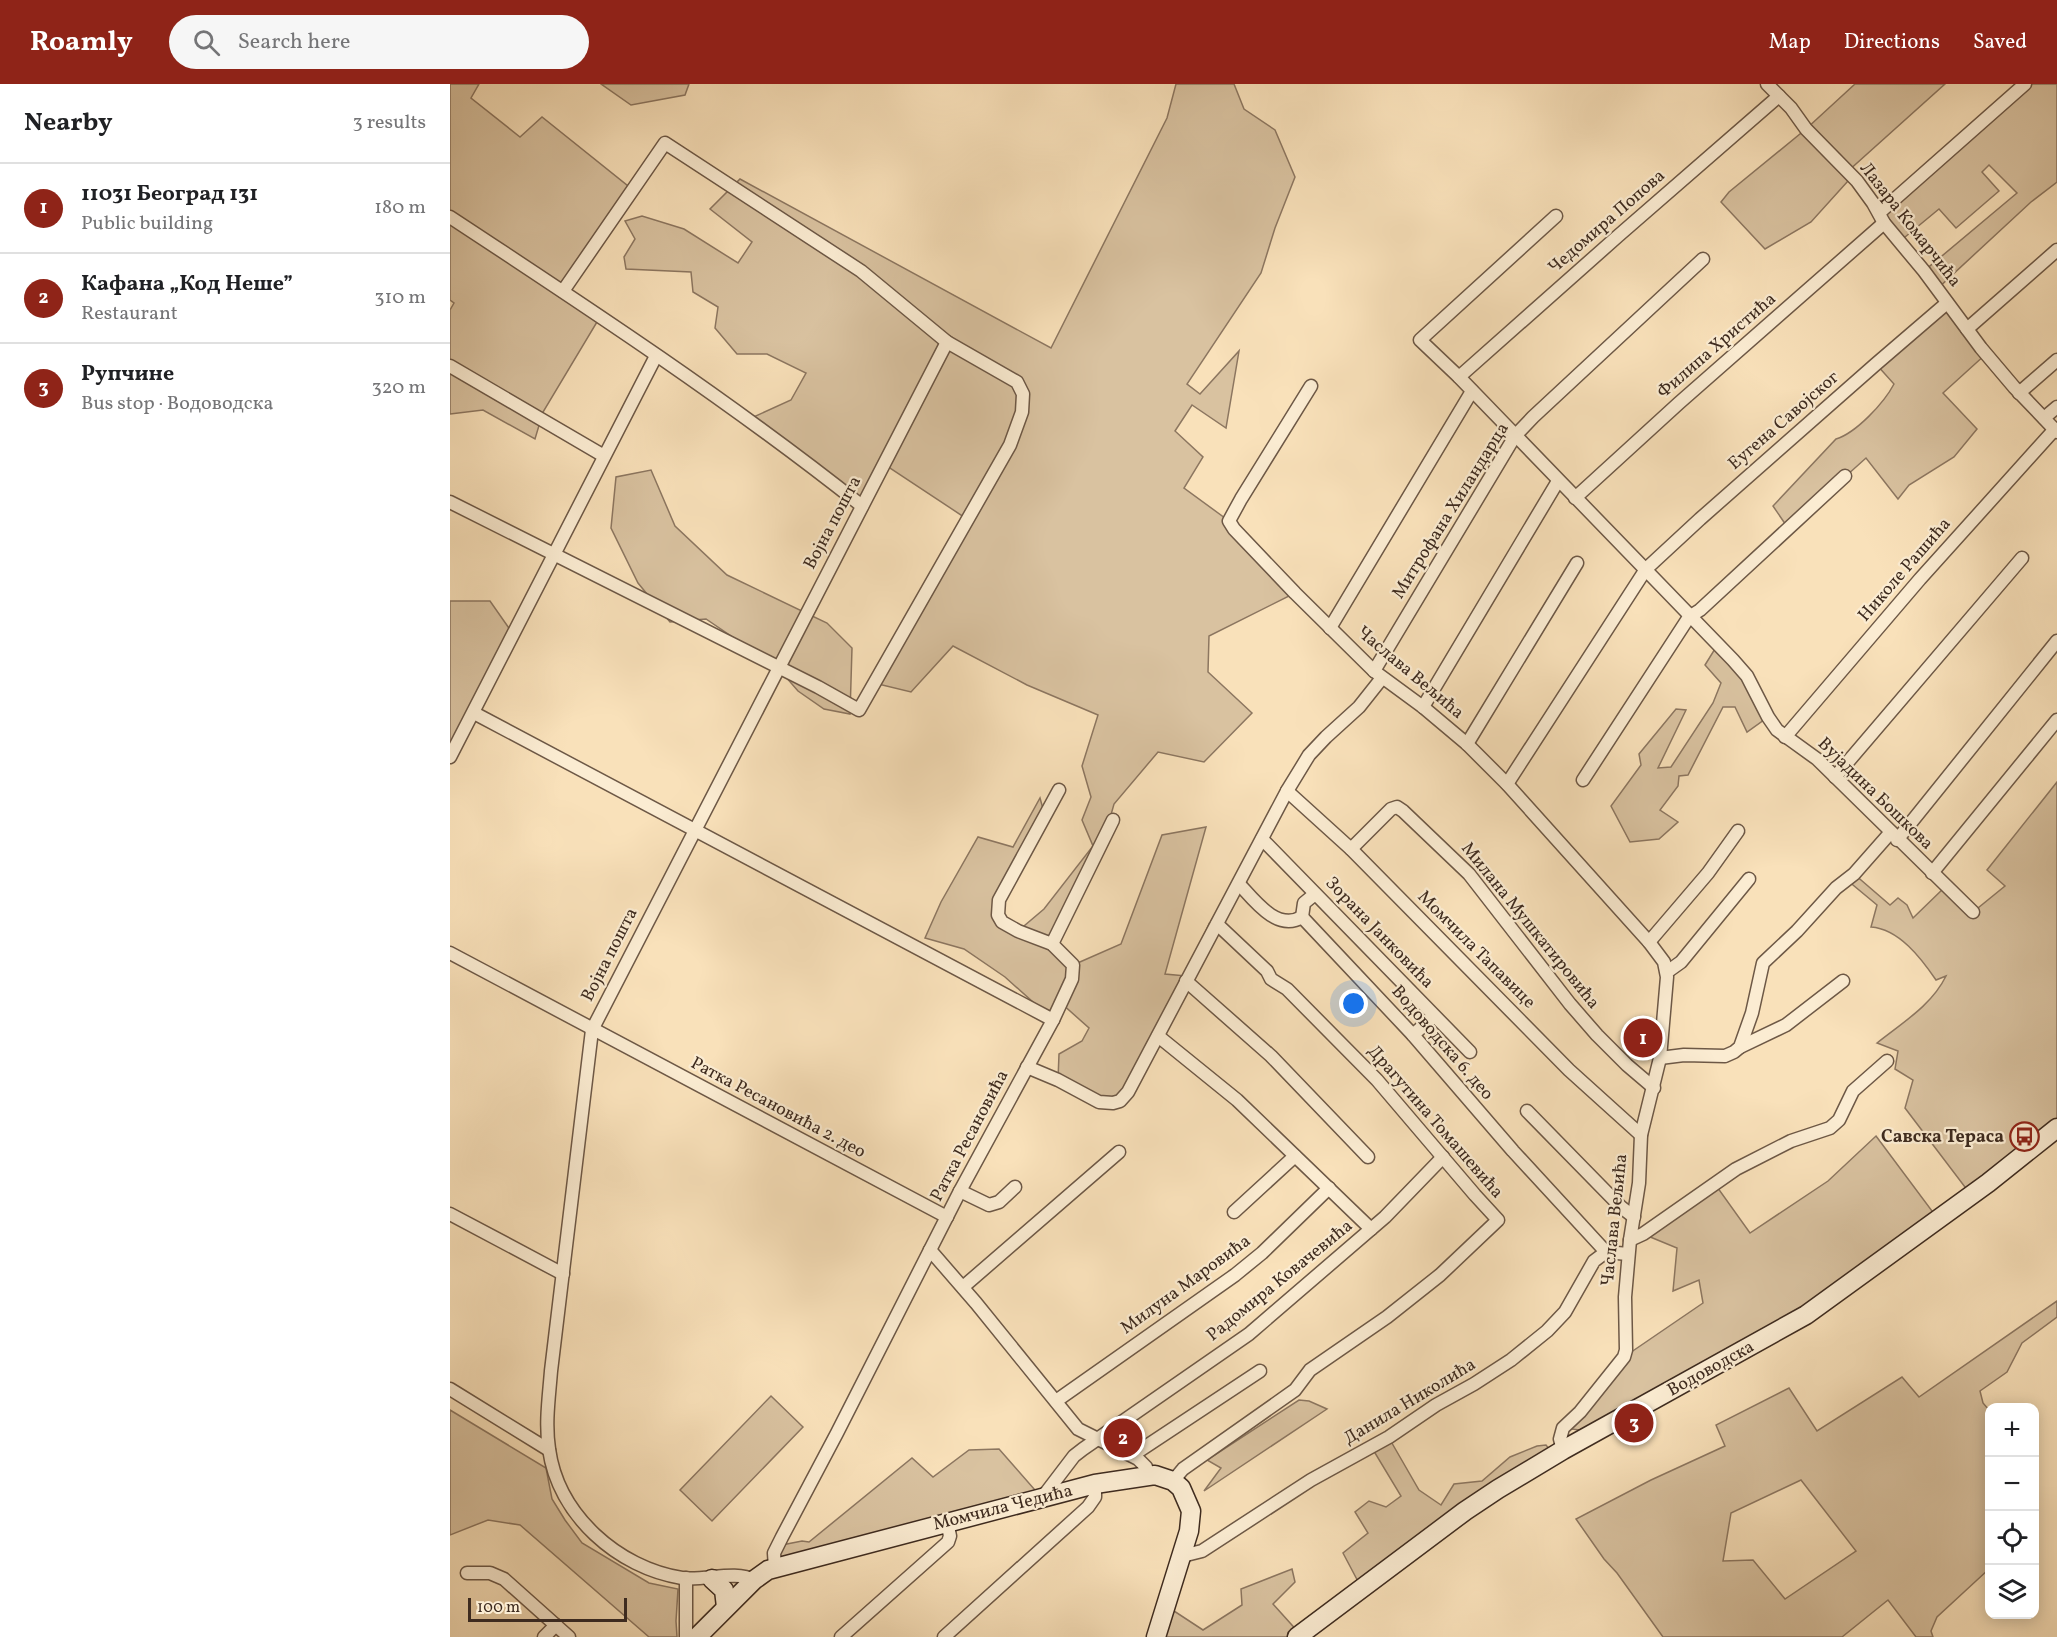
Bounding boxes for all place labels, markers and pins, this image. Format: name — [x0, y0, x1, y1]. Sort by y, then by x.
pin: 1 — [1624, 1016, 1662, 1060]
bus stop icon: Савска Тераса — [2009, 1121, 2041, 1153]
place label: Савска Тераса — [1881, 1125, 2004, 1150]
pin: 3 — [1614, 1400, 1654, 1446]
pin: 2 — [1104, 1416, 1142, 1460]

